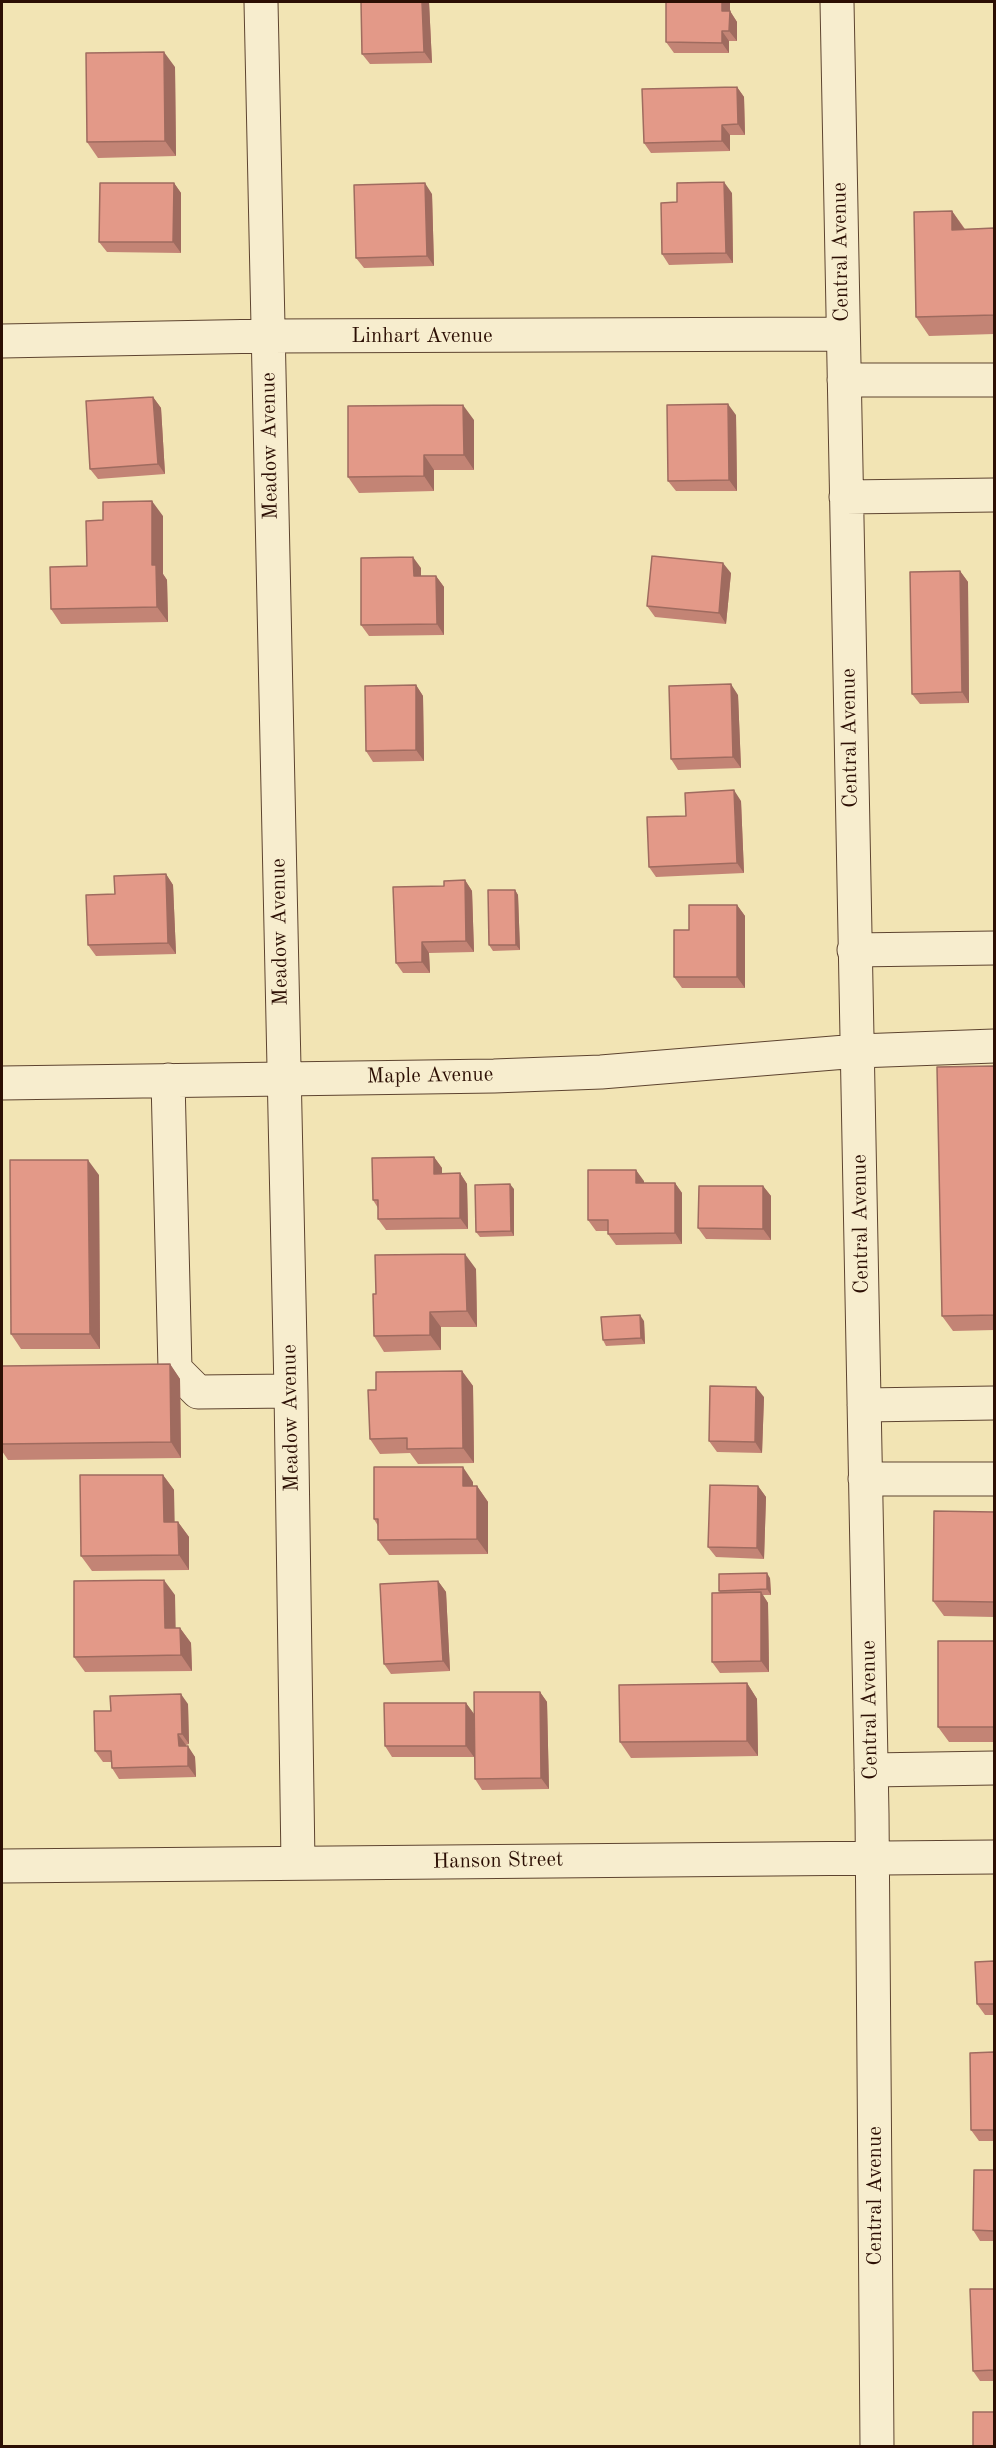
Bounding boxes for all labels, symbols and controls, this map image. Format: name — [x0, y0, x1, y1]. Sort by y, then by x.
street label: Central Avenue — [827, 182, 855, 322]
street label: Linhart Avenue — [351, 323, 493, 349]
street label: Meadow Avenue — [256, 372, 284, 520]
street label: Central Avenue — [836, 668, 864, 808]
street label: Meadow Avenue — [266, 858, 294, 1006]
street label: Maple Avenue — [366, 1062, 494, 1090]
street label: Central Avenue — [847, 1154, 875, 1294]
street label: Meadow Avenue — [277, 1344, 305, 1492]
street label: Central Avenue — [856, 1640, 884, 1780]
street label: Hanson Street — [432, 1847, 564, 1875]
street label: Central Avenue — [862, 2126, 888, 2266]

